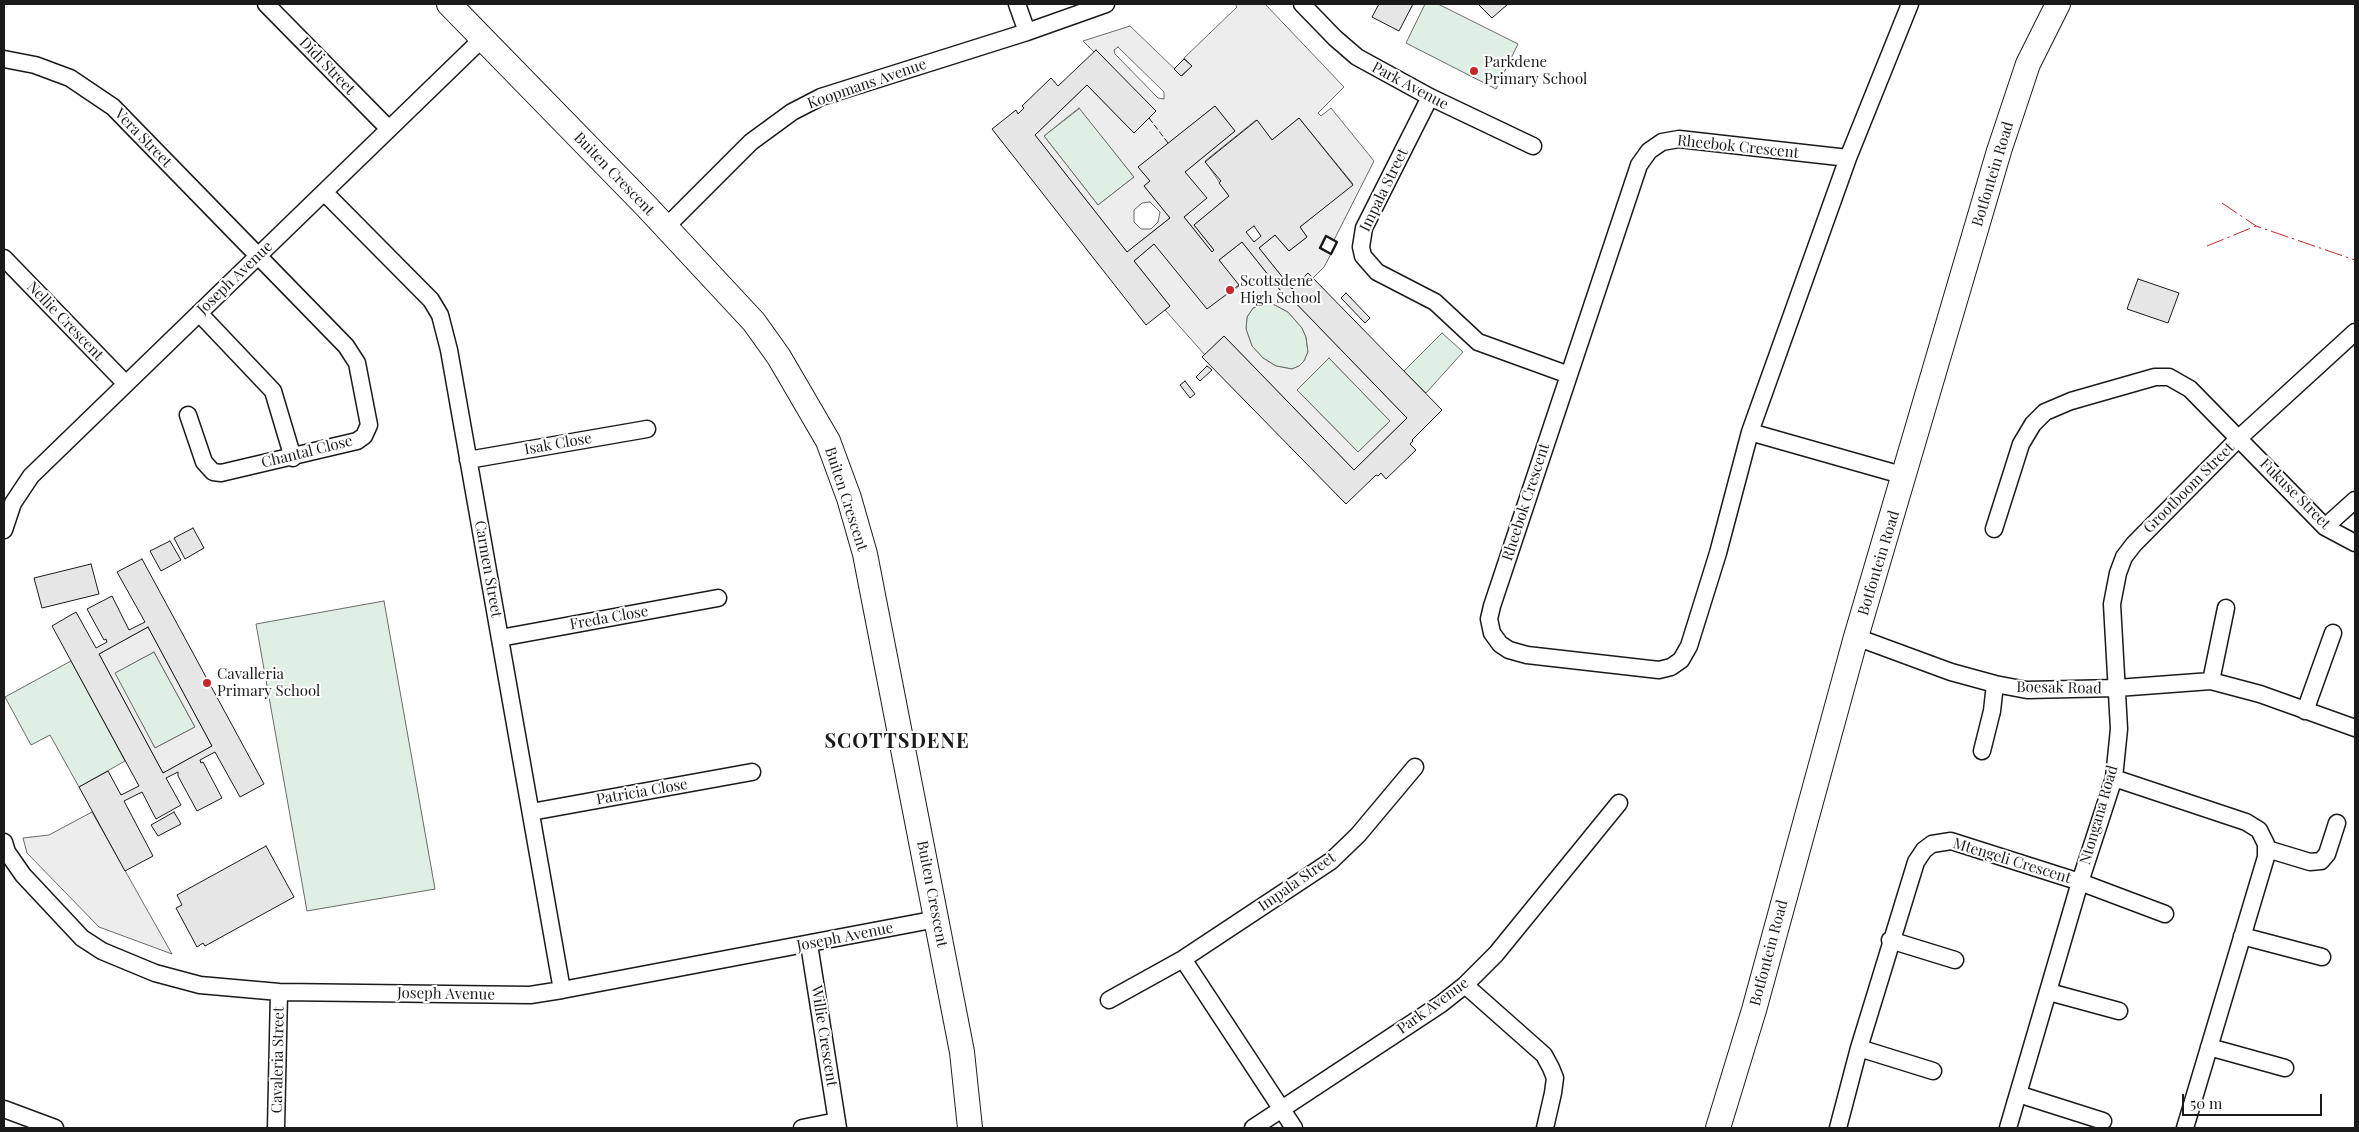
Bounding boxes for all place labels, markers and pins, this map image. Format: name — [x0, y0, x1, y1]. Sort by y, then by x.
place label: Parkdene Primary School — [1484, 53, 1587, 88]
marker: Parkdene Primary School — [1468, 65, 1480, 77]
place label: Scottsdene High School — [1240, 272, 1321, 307]
marker: Scottsdene High School — [1224, 284, 1236, 296]
place label: Cavalleria Primary School — [217, 665, 320, 700]
marker: Cavalleria Primary School — [201, 677, 213, 689]

